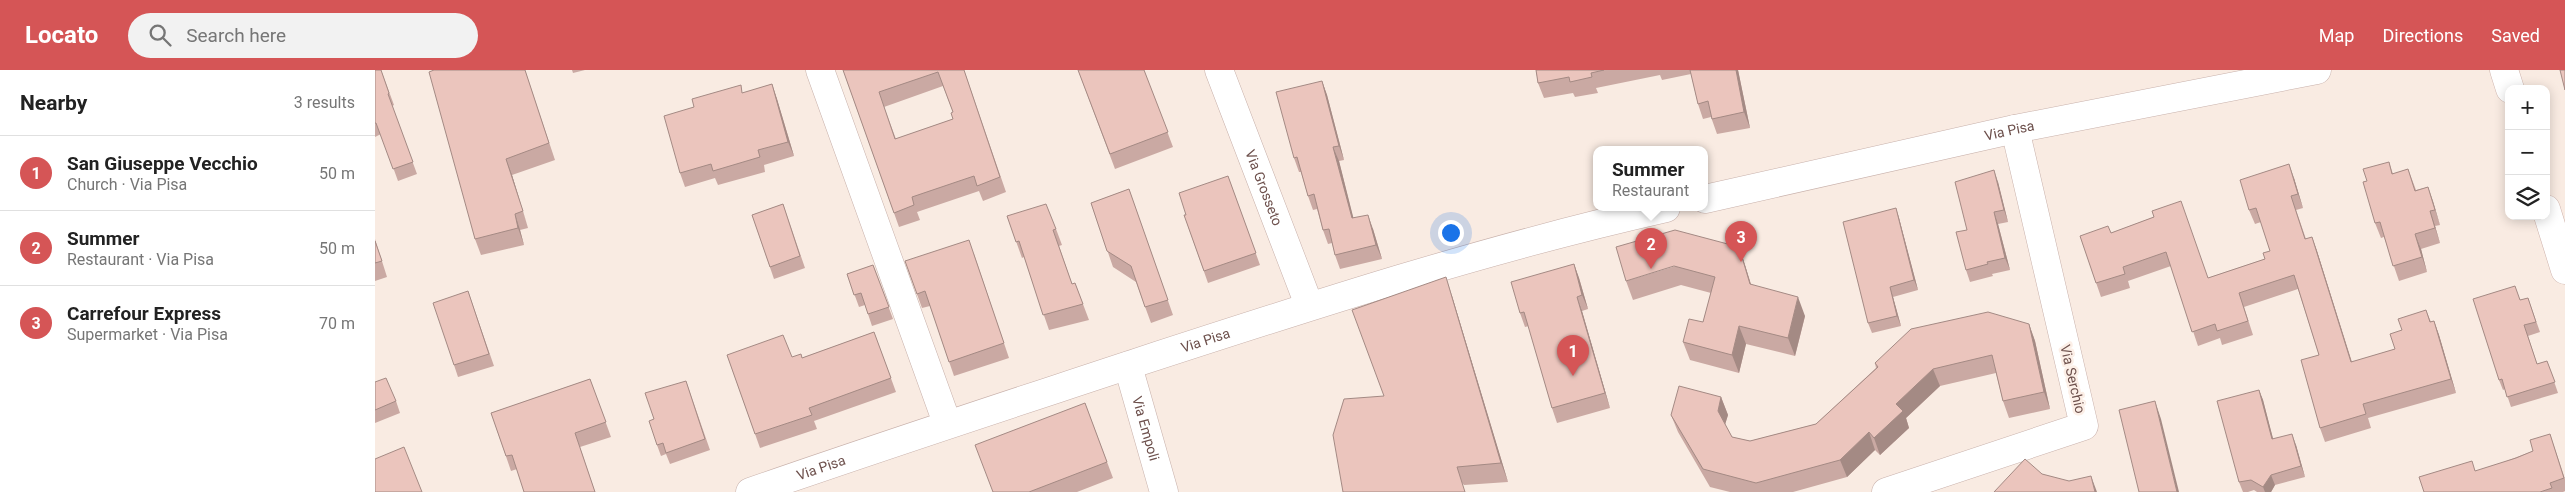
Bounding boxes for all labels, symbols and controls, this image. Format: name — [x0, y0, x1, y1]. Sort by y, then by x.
search box — [128, 13, 478, 58]
text: Locato — [25, 21, 98, 49]
icon: search — [146, 21, 174, 49]
text: Search here — [186, 24, 286, 47]
text: Map — [2319, 25, 2354, 46]
text: Directions — [2382, 25, 2463, 46]
text: Saved — [2491, 25, 2540, 46]
map controls — [2505, 85, 2550, 220]
button: + — [2505, 85, 2550, 130]
text: Nearby — [20, 91, 87, 115]
text: 3 results — [294, 93, 355, 112]
street label: Via Pisa — [1983, 117, 2036, 144]
button: − — [2505, 130, 2550, 175]
popup — [1593, 146, 1708, 211]
street label: Via Grosseto — [1242, 147, 1286, 228]
text: San Giuseppe Vecchio — [67, 152, 258, 175]
text: Summer — [1612, 158, 1684, 181]
text: 1 — [31, 164, 41, 183]
text: 50 m — [319, 164, 355, 183]
text: Church · Via Pisa — [67, 175, 187, 194]
button: layers — [2505, 175, 2550, 220]
text: Restaurant — [1612, 181, 1689, 200]
your location — [1438, 220, 1464, 246]
pin: 3 — [1725, 221, 1757, 262]
text: Summer — [67, 227, 139, 250]
pin: 2 — [1635, 228, 1667, 269]
text: 2 — [31, 239, 41, 258]
text: 50 m — [319, 239, 355, 258]
text: Restaurant · Via Pisa — [67, 250, 214, 269]
text: Carrefour Express — [67, 302, 221, 325]
text: 3 — [31, 314, 41, 333]
text: 70 m — [319, 314, 355, 333]
text: Supermarket · Via Pisa — [67, 325, 228, 344]
street label: Via Pisa — [1179, 325, 1232, 356]
pin: 1 — [1557, 335, 1589, 376]
street label: Via Serchio — [2057, 343, 2089, 415]
street label: Via Empoli — [1129, 394, 1163, 463]
street label: Via Pisa — [794, 452, 847, 483]

